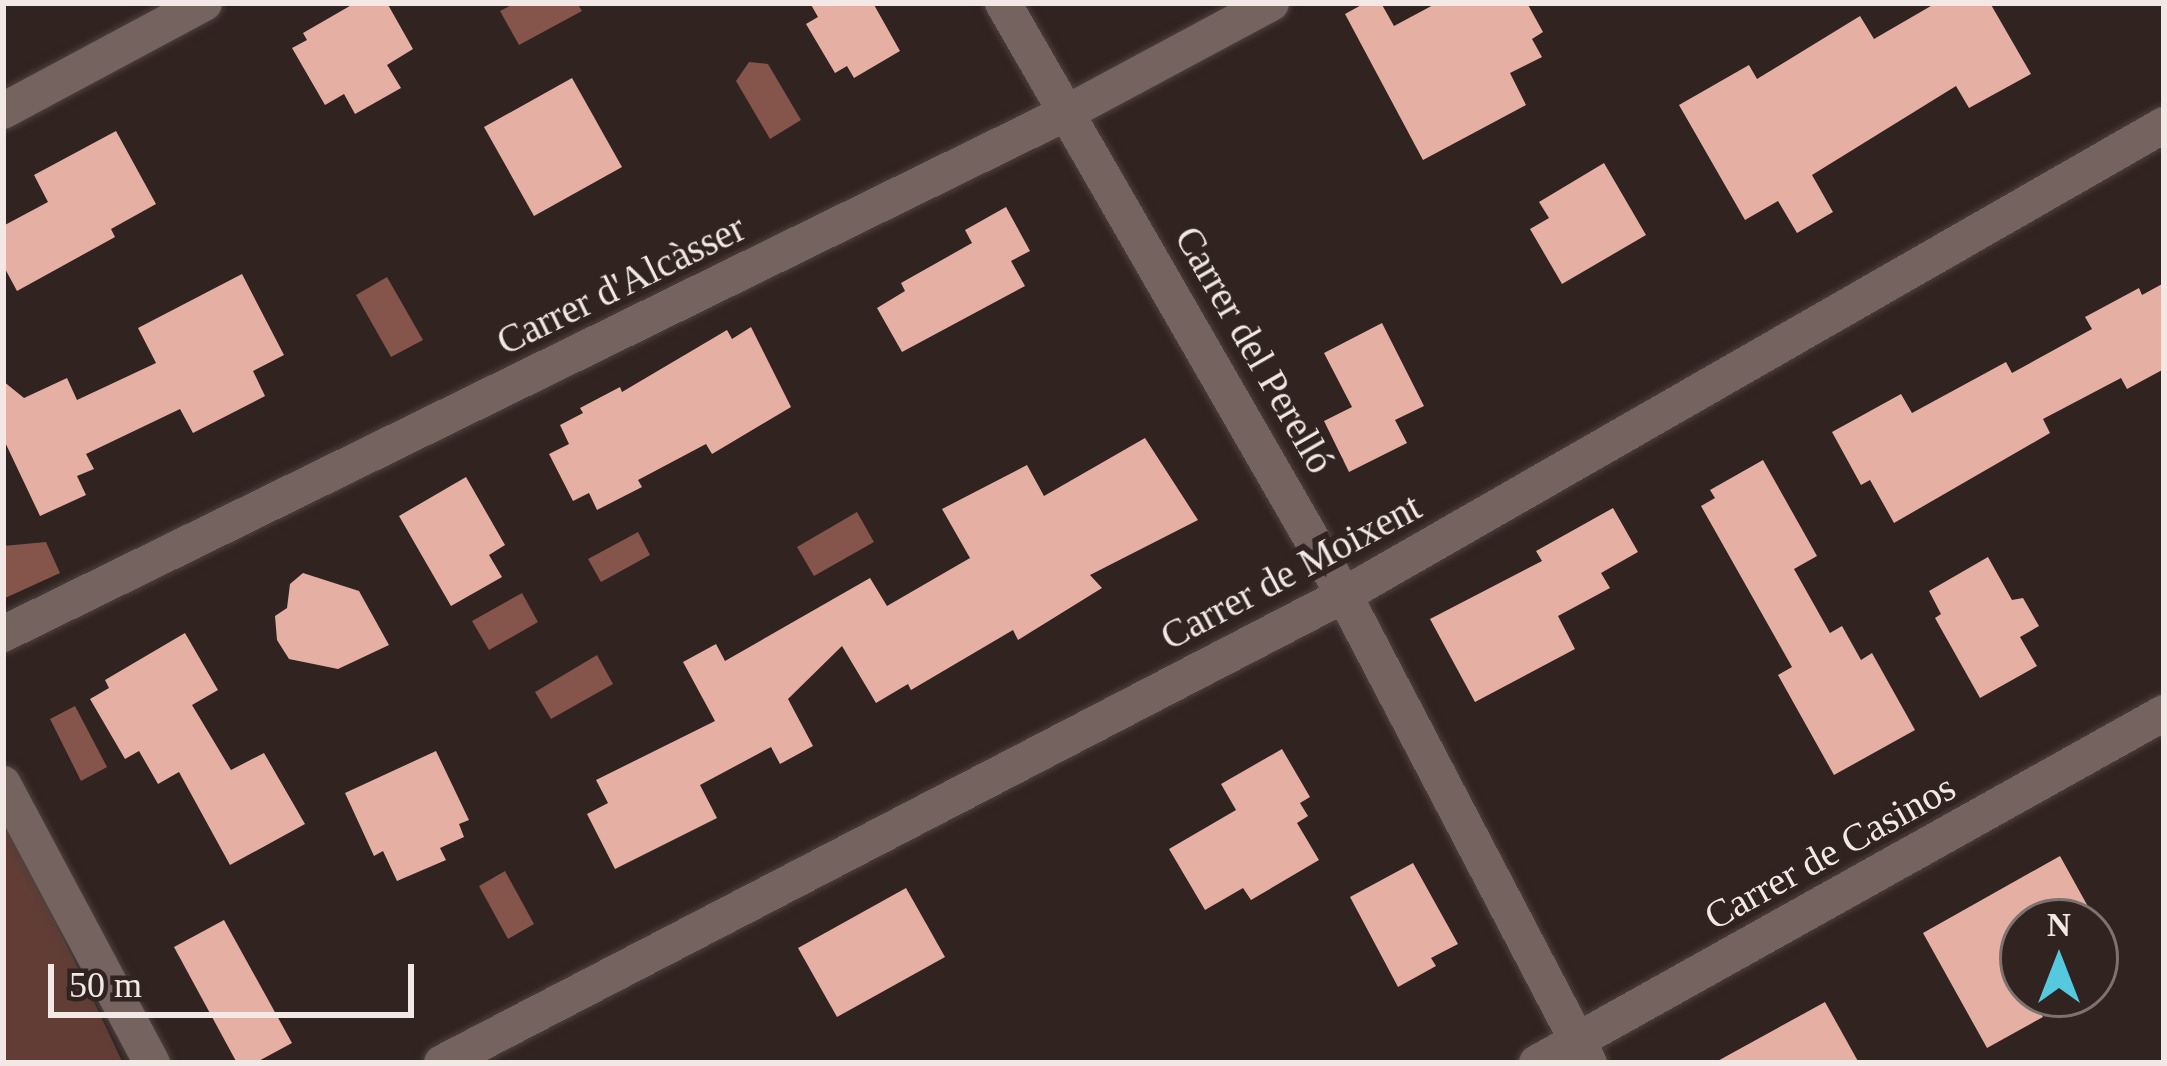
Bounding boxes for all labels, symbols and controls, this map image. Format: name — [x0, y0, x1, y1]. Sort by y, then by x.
street label: Carrer d'Alcàsser — [489, 205, 753, 365]
street label: Carrer del Perelló — [1164, 218, 1344, 482]
street label: Carrer de Moixent — [1153, 484, 1429, 660]
street label: Carrer de Casinos — [1696, 764, 1964, 940]
north arrow — [1999, 898, 2119, 1018]
text: N — [2047, 907, 2071, 943]
scale bar — [54, 940, 420, 1014]
text: 50 m — [69, 965, 142, 1005]

